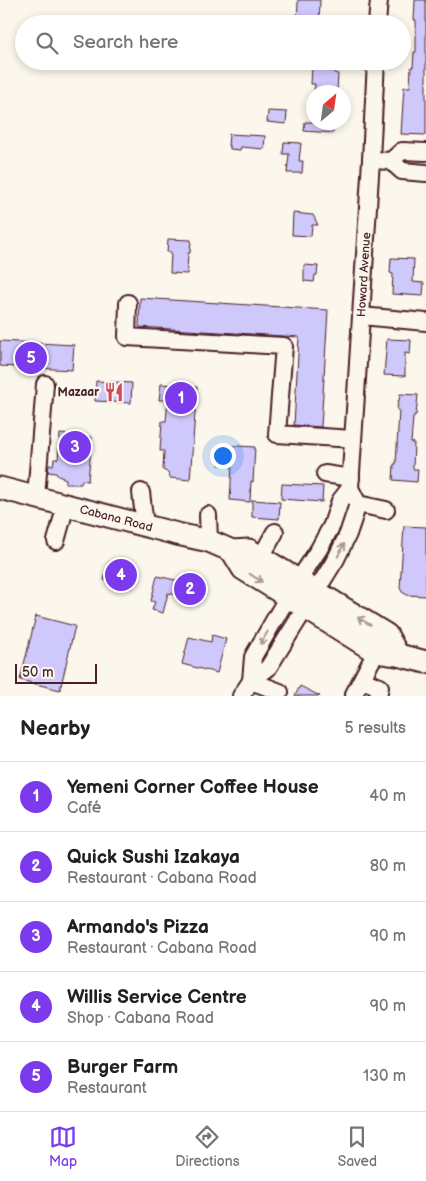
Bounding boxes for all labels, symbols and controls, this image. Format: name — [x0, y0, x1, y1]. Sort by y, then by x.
search box — [15, 15, 411, 70]
icon: search — [33, 29, 61, 57]
text: Search here — [73, 31, 178, 54]
north arrow — [306, 85, 351, 130]
street label: Howard Avenue — [353, 232, 374, 317]
pin: 5 — [15, 339, 47, 377]
pin: 1 — [165, 379, 197, 417]
restaurant icon: Mazaar — [103, 381, 125, 403]
place label: Mazaar — [58, 385, 99, 400]
pin: 3 — [59, 428, 91, 466]
your location — [210, 443, 236, 469]
street label: Cabana Road — [78, 502, 154, 535]
one-way arrow — [336, 543, 346, 558]
pin: 4 — [105, 556, 137, 594]
pin: 2 — [174, 570, 206, 608]
one-way arrow — [249, 573, 263, 583]
one-way arrow — [358, 616, 372, 626]
one-way arrow — [259, 630, 269, 645]
scale bar — [15, 661, 98, 684]
text: 50 m — [22, 664, 54, 681]
text: Nearby — [20, 716, 90, 741]
text: 5 results — [344, 719, 406, 738]
text: Yemeni Corner Coffee House — [67, 776, 319, 799]
text: 1 — [33, 787, 39, 806]
text: 40 m — [369, 787, 406, 806]
text: Café — [67, 799, 101, 818]
text: Quick Sushi Izakaya — [67, 846, 240, 869]
text: 2 — [31, 857, 41, 876]
text: 80 m — [370, 857, 406, 876]
text: Restaurant · Cabana Road — [67, 869, 257, 888]
text: Armando's Pizza — [67, 916, 209, 939]
text: 3 — [31, 927, 41, 946]
text: 90 m — [370, 927, 406, 946]
text: Restaurant · Cabana Road — [67, 939, 257, 958]
text: Willis Service Centre — [67, 986, 247, 1009]
text: 4 — [31, 997, 41, 1016]
text: 90 m — [370, 997, 406, 1016]
text: Shop · Cabana Road — [67, 1009, 214, 1028]
text: Burger Farm — [67, 1056, 178, 1079]
text: 5 — [31, 1067, 41, 1086]
text: 130 m — [363, 1067, 406, 1086]
text: Restaurant — [67, 1079, 147, 1098]
tab: Map — [49, 1123, 77, 1170]
tab: Directions — [175, 1123, 240, 1170]
tab: Saved — [338, 1123, 377, 1170]

